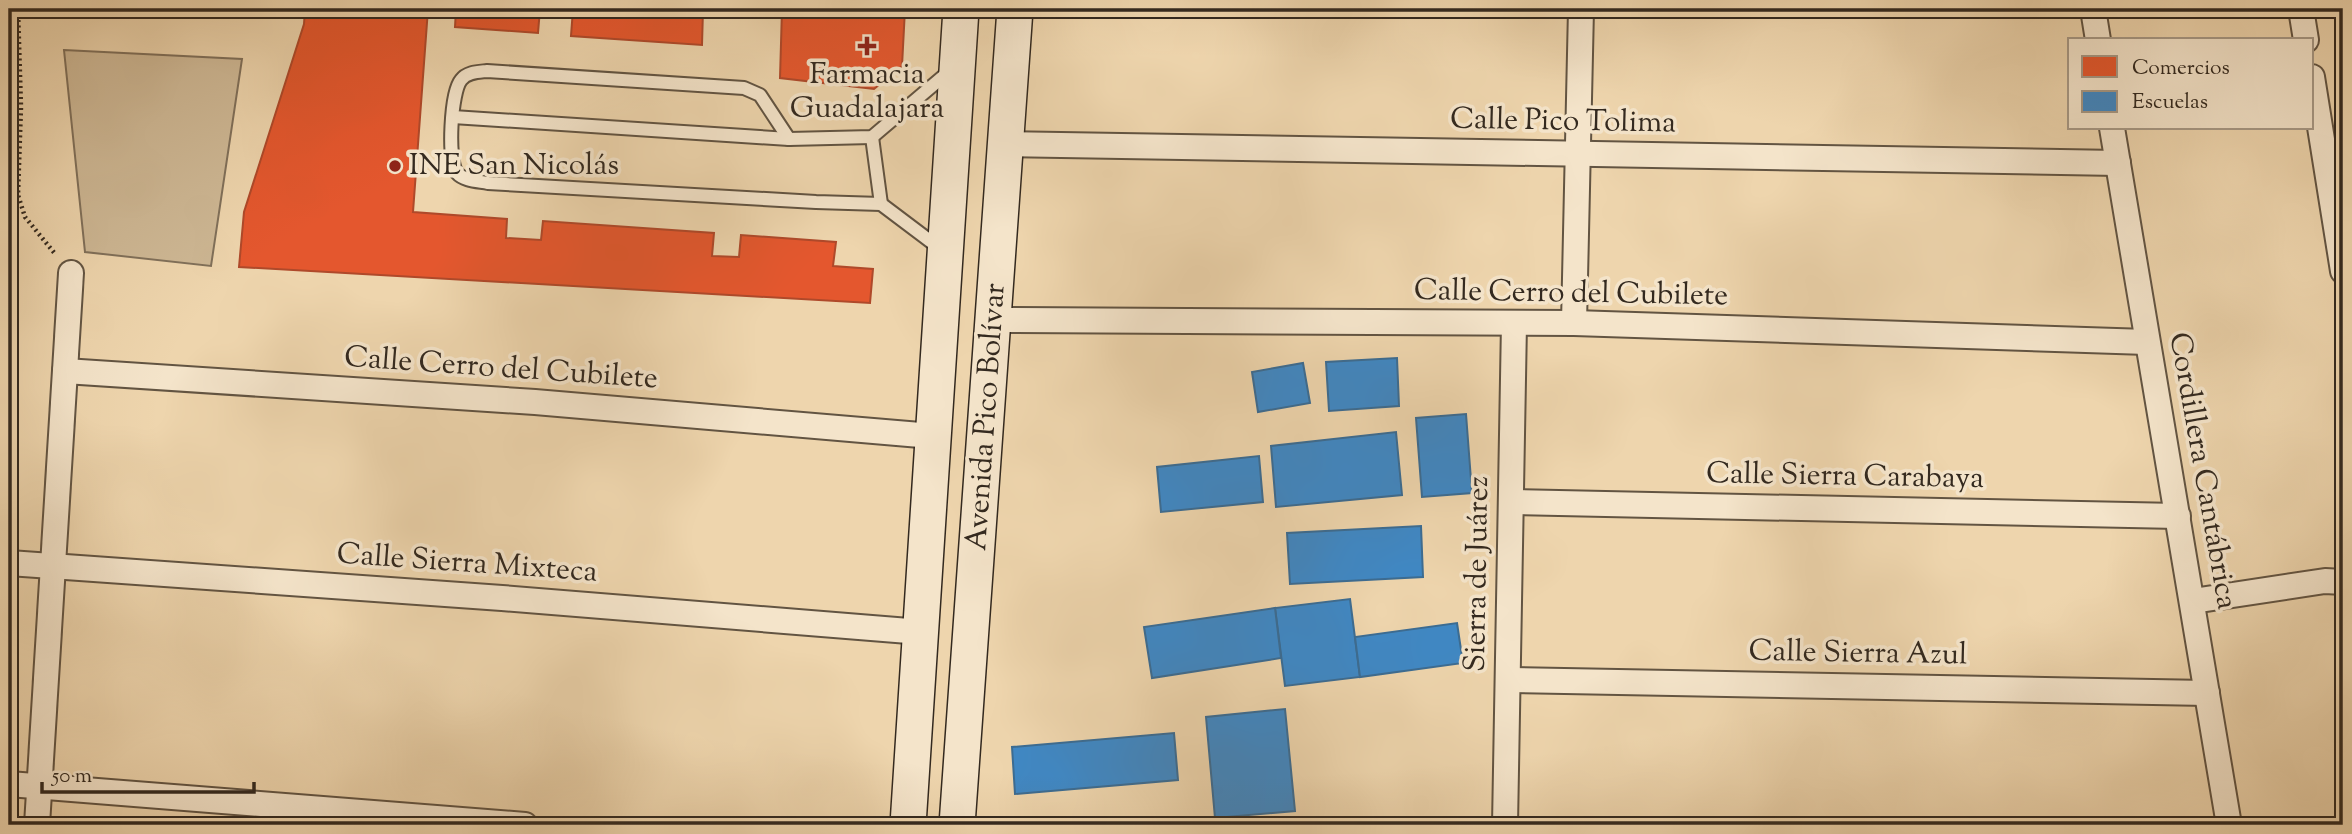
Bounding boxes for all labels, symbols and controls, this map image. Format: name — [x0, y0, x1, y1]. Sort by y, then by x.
marker: Farmacia Guadalajara — [859, 38, 875, 54]
legend — [2068, 38, 2314, 130]
place label: Farmacia Guadalajara — [790, 54, 945, 131]
text: Comercios — [2132, 54, 2230, 84]
text: Escuelas — [2132, 88, 2208, 118]
street label: Calle Pico Tolima — [1450, 99, 1676, 145]
place label: INE San Nicolás — [409, 145, 619, 188]
marker: INE San Nicolás — [387, 158, 403, 174]
street label: Calle Cerro del Cubilete — [1414, 270, 1728, 318]
street label: Avenida Pico Bolívar — [956, 282, 1018, 552]
street label: Cordillera Cantábrica — [2156, 329, 2248, 613]
street label: Calle Cerro del Cubilete — [343, 337, 659, 401]
street label: Calle Sierra Carabaya — [1706, 453, 1984, 501]
street label: Sierra de Juárez — [1455, 476, 1501, 672]
street label: Calle Sierra Mixteca — [335, 533, 599, 595]
street label: Calle Sierra Azul — [1748, 631, 1968, 677]
scale bar — [42, 750, 254, 794]
text: 50 m — [51, 762, 92, 792]

